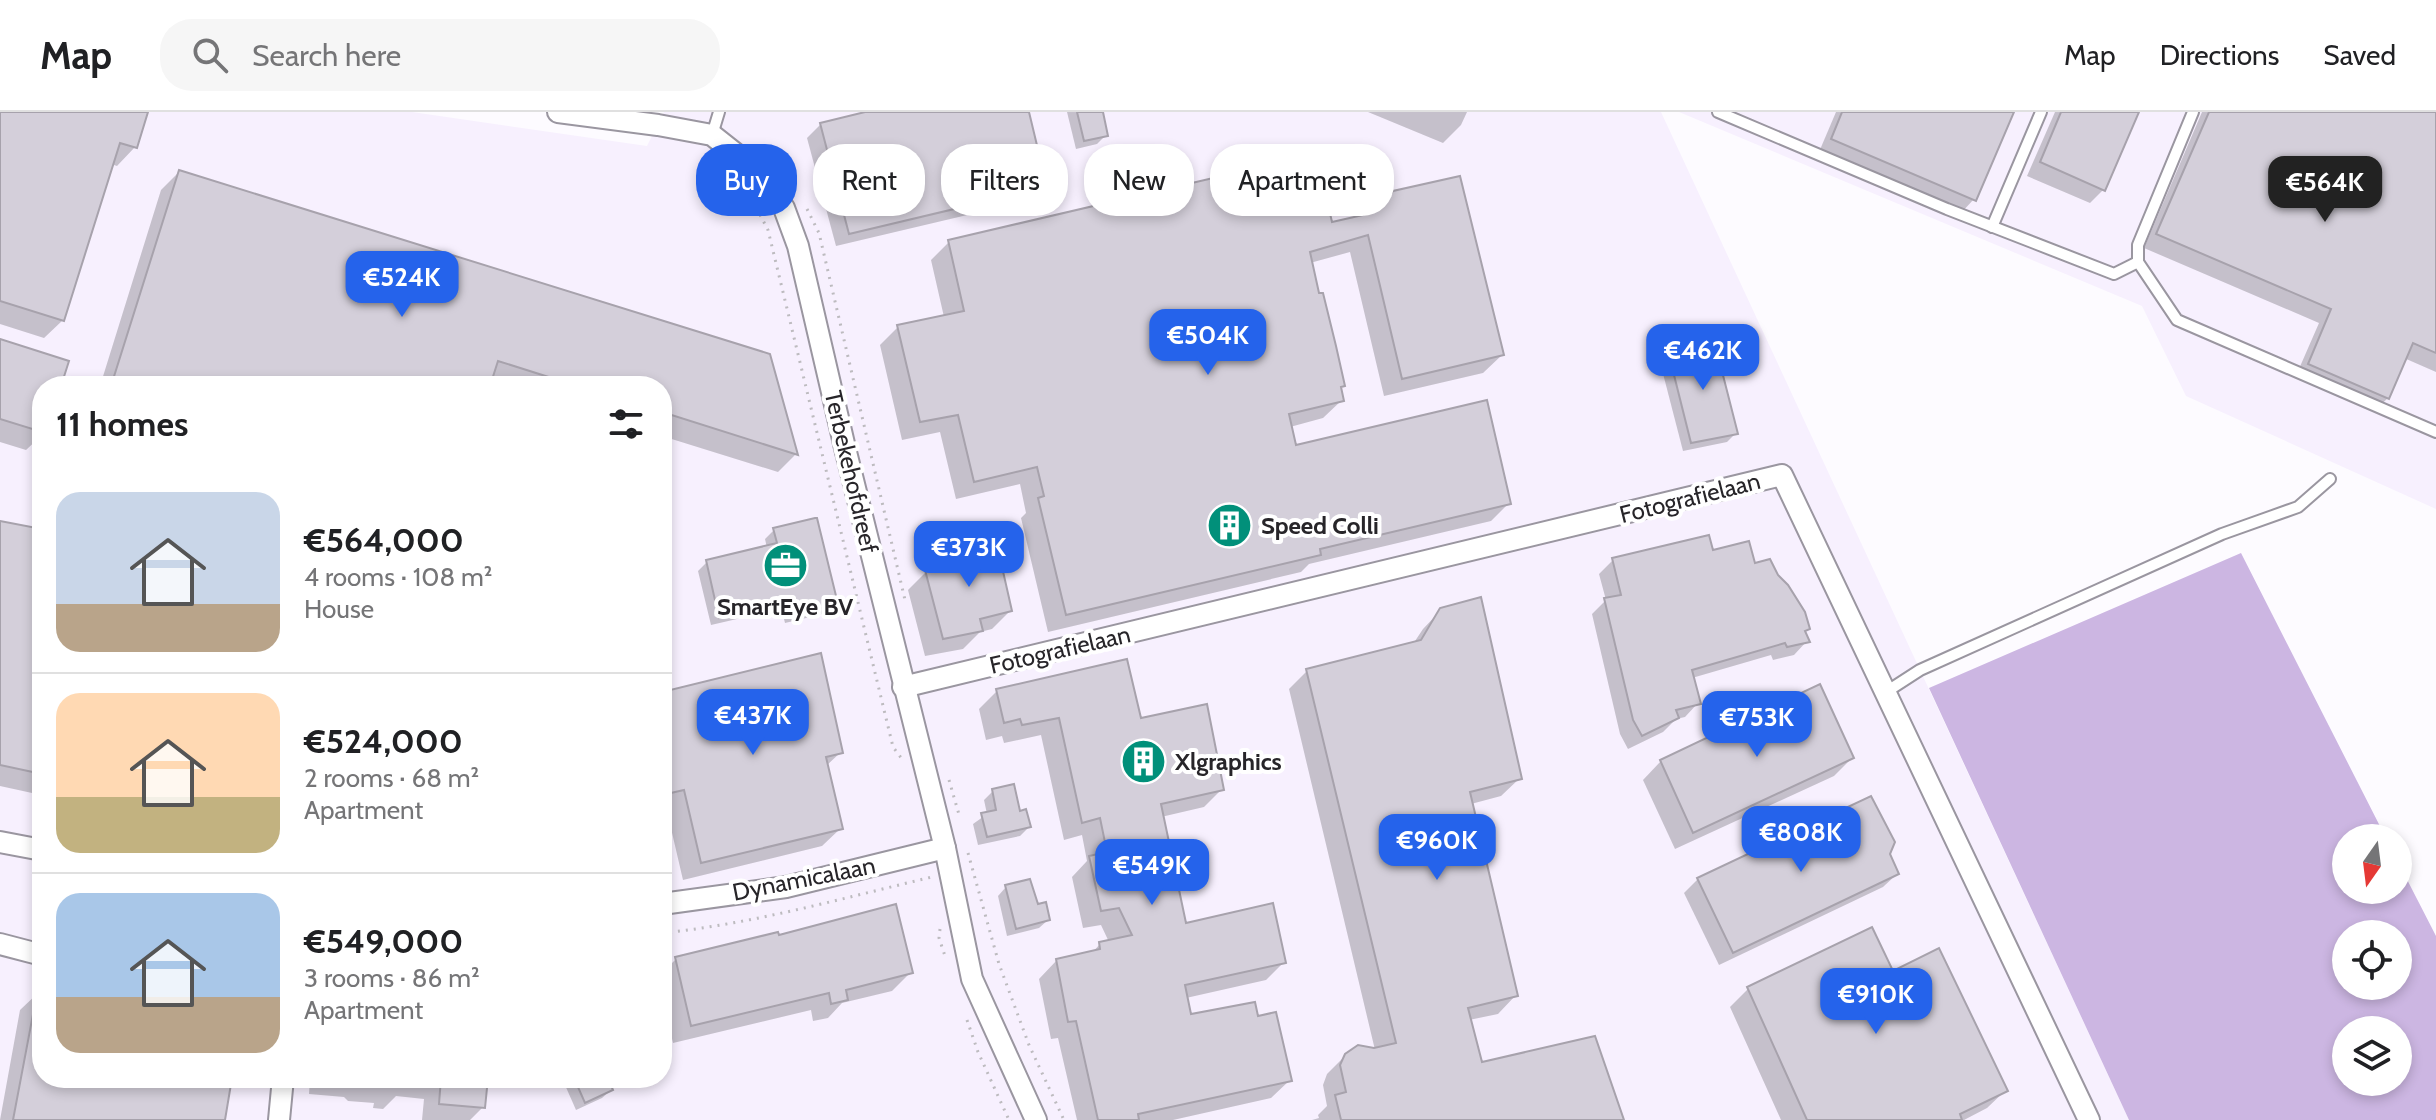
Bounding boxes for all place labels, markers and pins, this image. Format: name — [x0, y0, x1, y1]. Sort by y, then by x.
pin: €564K — [2269, 156, 2381, 224]
pin: €524K — [346, 251, 458, 319]
pin: €504K — [1152, 309, 1264, 377]
pin: €462K — [1647, 324, 1759, 392]
building icon: Speed Colli — [1206, 502, 1254, 550]
place label: Speed Colli — [1261, 511, 1379, 540]
pin: €373K — [913, 521, 1025, 589]
office icon: SmartEye BV — [761, 541, 809, 589]
place label: SmartEye BV — [717, 592, 853, 621]
pin: €437K — [697, 689, 809, 757]
pin: €753K — [1701, 691, 1813, 759]
building icon: Xlgraphics — [1120, 738, 1168, 786]
place label: Xlgraphics — [1174, 747, 1282, 776]
pin: €808K — [1745, 806, 1857, 874]
pin: €960K — [1381, 814, 1493, 882]
pin: €549K — [1096, 839, 1208, 907]
pin: €910K — [1820, 968, 1932, 1036]

